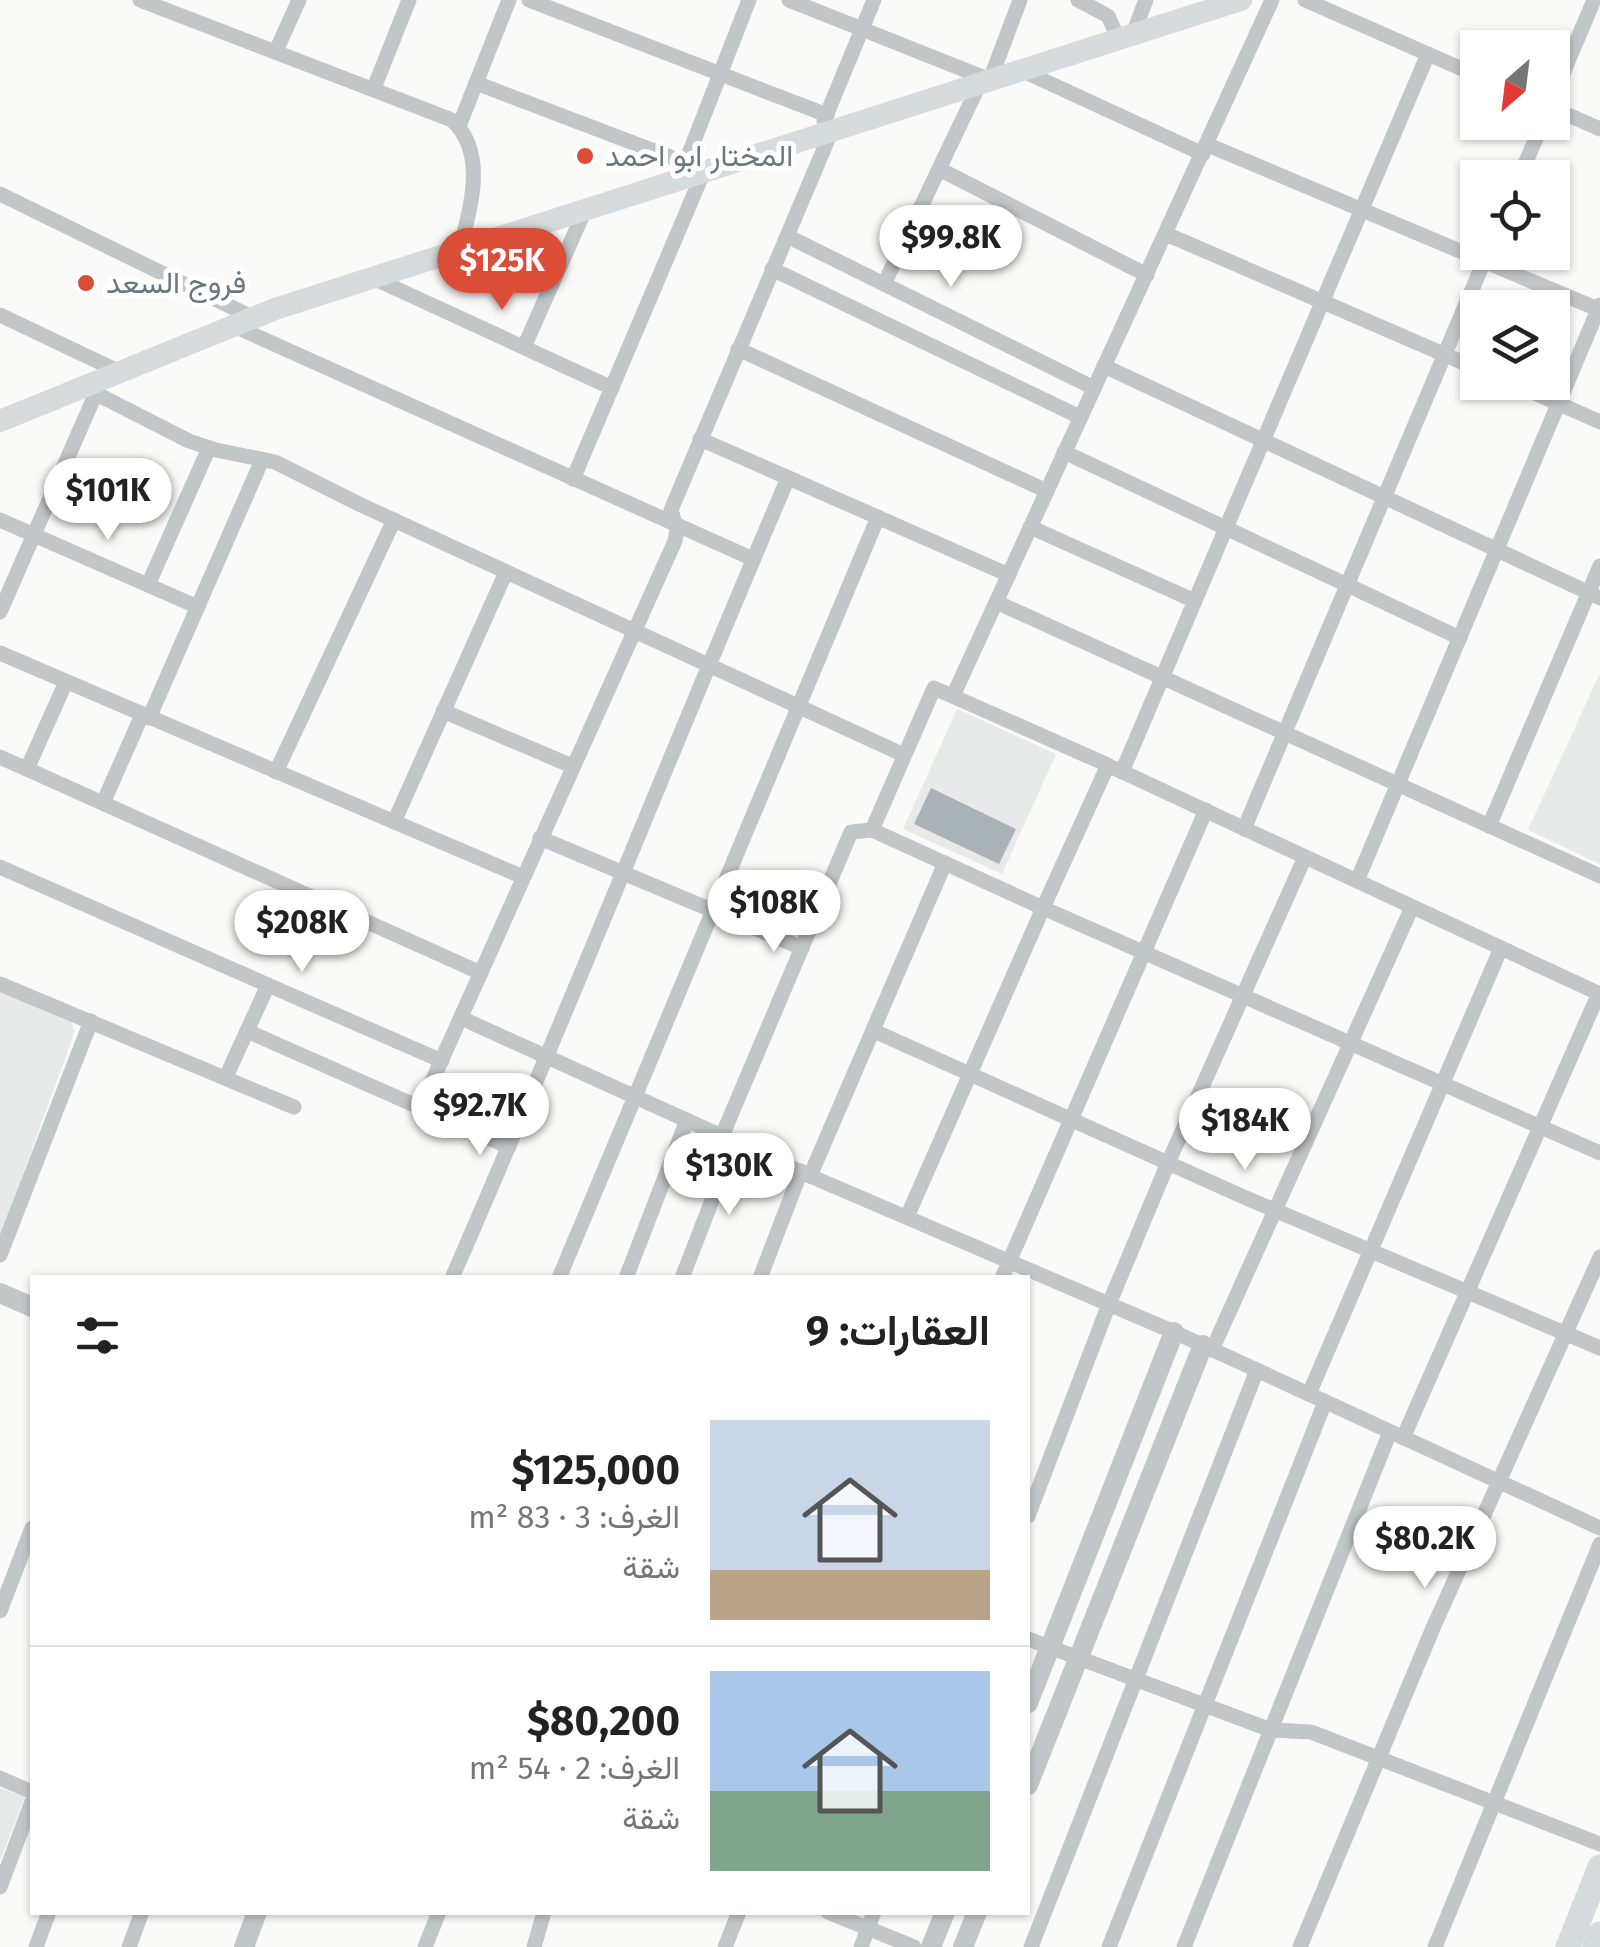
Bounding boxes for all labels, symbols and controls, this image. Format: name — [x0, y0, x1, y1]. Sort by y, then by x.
north arrow — [1460, 30, 1570, 140]
map controls — [1460, 30, 1570, 400]
place label: المختار ابو احمد — [605, 138, 793, 174]
marker: المختار ابو احمد — [574, 145, 596, 167]
button: locate — [1460, 160, 1570, 270]
pin: $99.8K — [870, 205, 1032, 290]
text: $99.8K — [901, 218, 1001, 256]
pin: $125K — [432, 228, 572, 313]
text: $125K — [459, 241, 545, 279]
place label: فروج السعد — [106, 265, 246, 303]
marker: فروج السعد — [75, 272, 97, 294]
button: layers — [1460, 290, 1570, 400]
pin: $101K — [38, 458, 178, 543]
text: $101K — [66, 471, 150, 509]
pin: $108K — [704, 870, 844, 955]
text: $108K — [730, 883, 818, 921]
pin: $208K — [232, 890, 372, 975]
text: $208K — [256, 903, 348, 941]
pin: $92.7K — [399, 1073, 561, 1158]
text: $92.7K — [433, 1086, 527, 1124]
pin: $184K — [1175, 1088, 1315, 1173]
text: $184K — [1201, 1101, 1289, 1139]
pin: $130K — [659, 1133, 799, 1218]
text: $130K — [686, 1146, 772, 1184]
text: العقارات: 9 — [806, 1306, 990, 1356]
icon: filters — [70, 1308, 125, 1363]
text: $125,000 — [512, 1445, 680, 1495]
icon: home — [790, 1460, 910, 1580]
text: الغرف: 3 · 83 m² — [468, 1498, 680, 1536]
pin: $80.2K — [1344, 1506, 1506, 1591]
text: $80.2K — [1375, 1519, 1475, 1557]
text: شقة — [622, 1548, 680, 1586]
text: $80,200 — [527, 1696, 680, 1746]
icon: home — [790, 1711, 910, 1831]
text: الغرف: 2 · 54 m² — [469, 1749, 680, 1787]
text: شقة — [622, 1799, 680, 1837]

